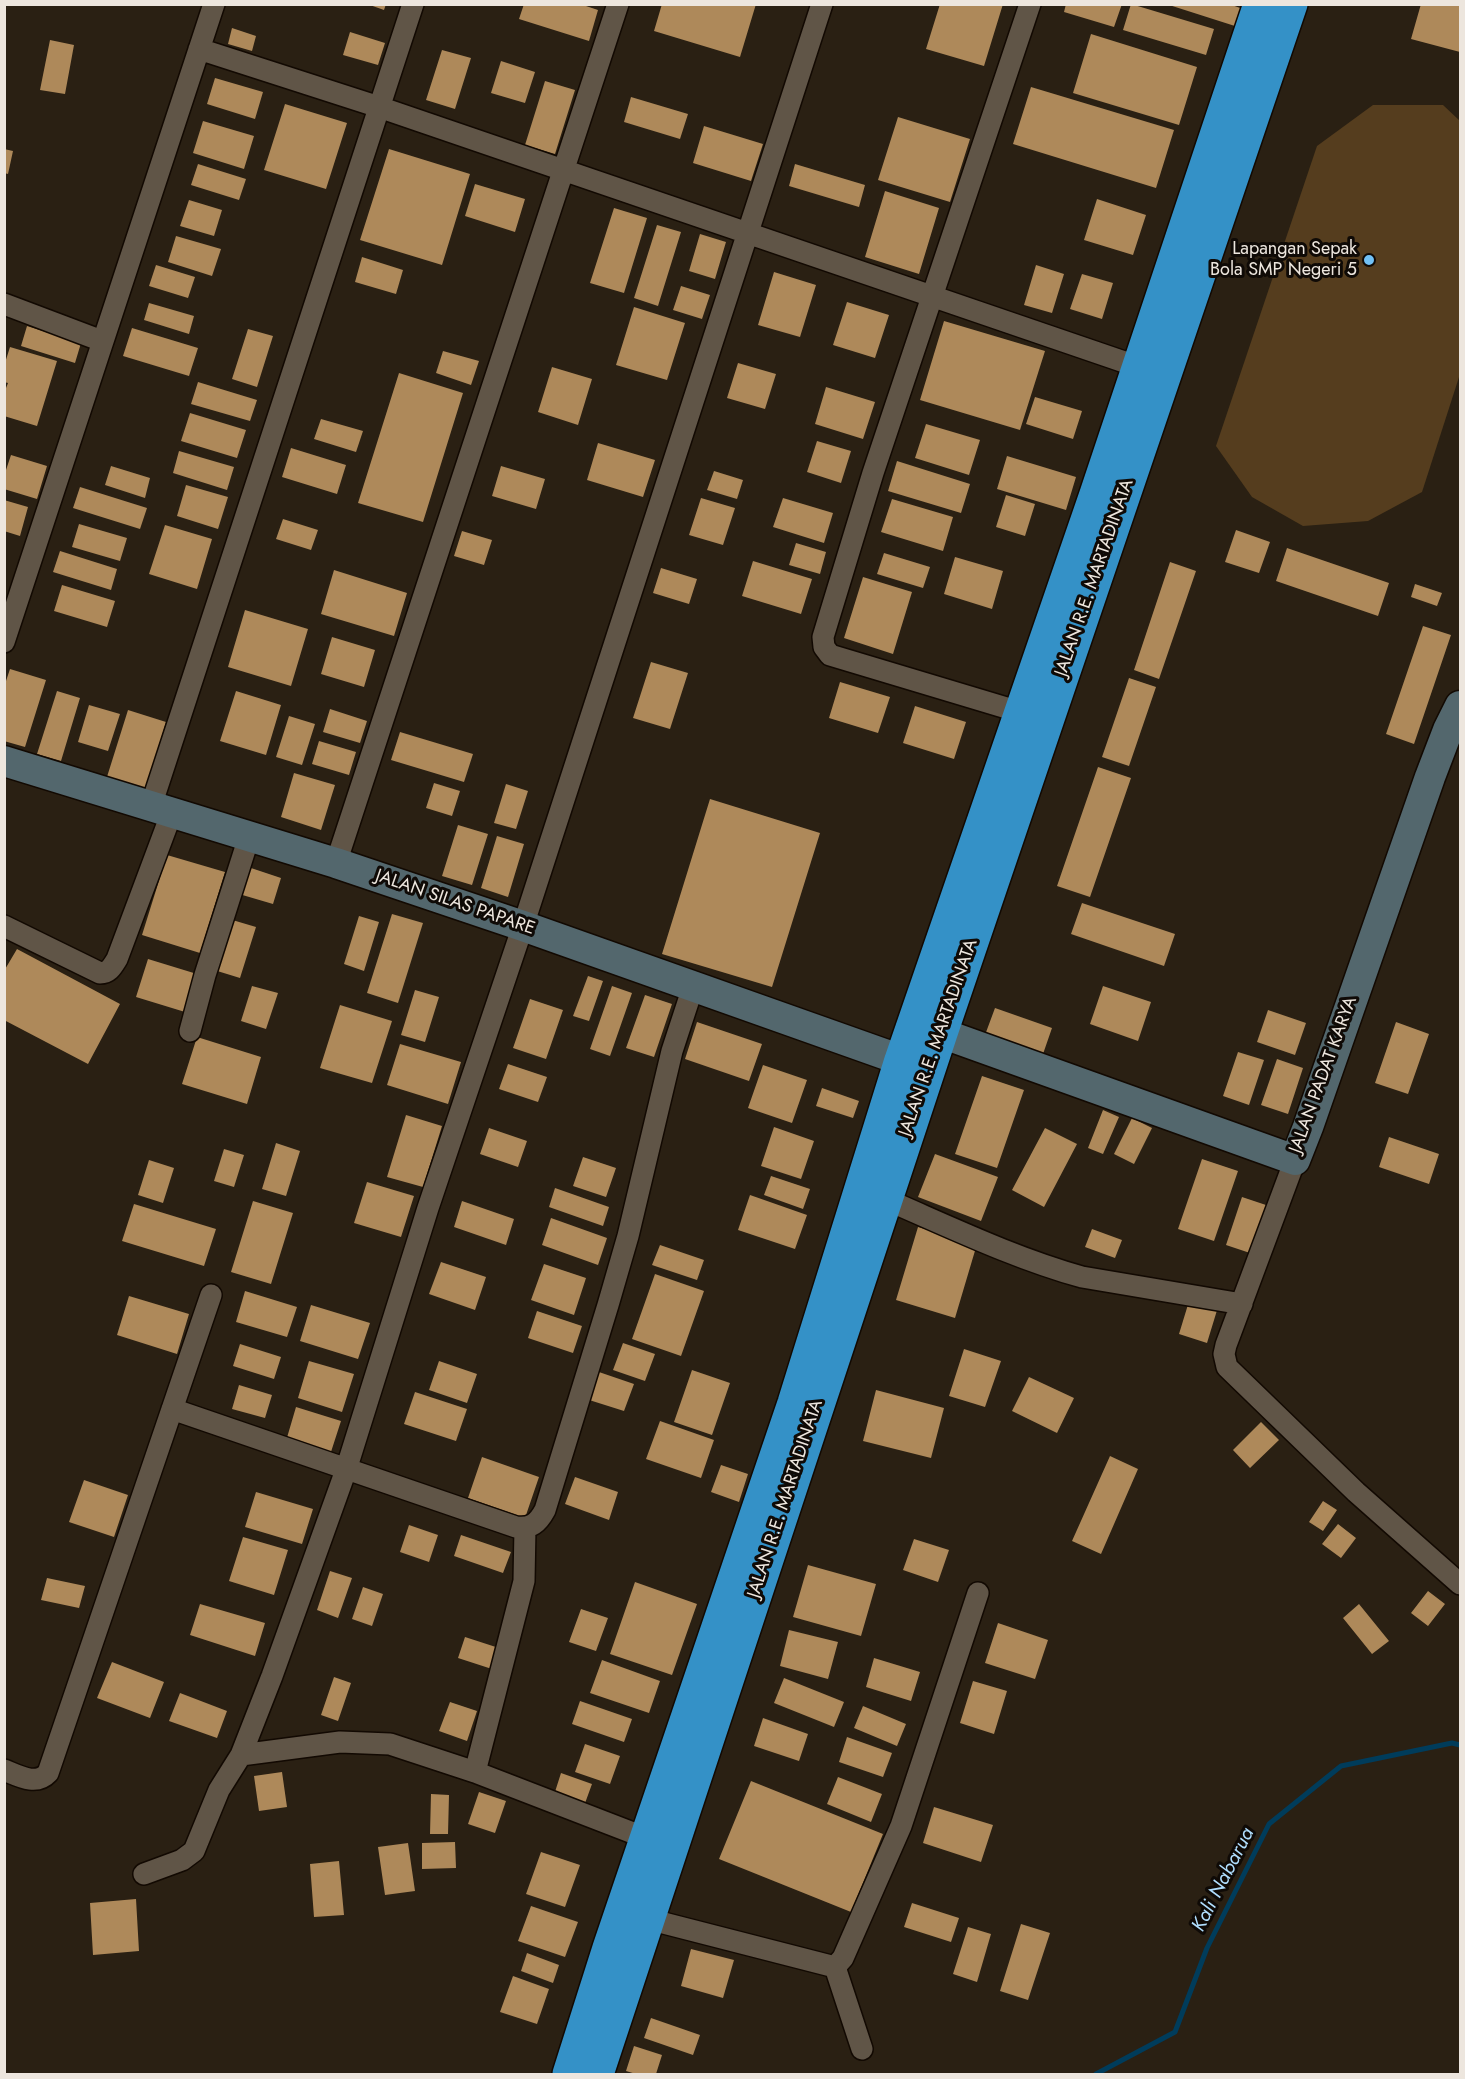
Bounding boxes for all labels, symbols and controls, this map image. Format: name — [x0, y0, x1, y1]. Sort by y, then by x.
place label: Lapangan Sepak Bola SMP Negeri 5 — [1210, 239, 1357, 282]
marker: Lapangan Sepak Bola SMP Negeri 5 — [1362, 253, 1376, 267]
street label: JALAN R.E. MARTADINATA — [1051, 477, 1139, 679]
street label: JALAN SILAS PAPARE — [372, 866, 538, 940]
street label: JALAN R.E. MARTADINATA — [895, 937, 983, 1139]
street label: JALAN PADAT KARYA — [1286, 994, 1362, 1156]
street label: JALAN R.E. MARTADINATA — [744, 1397, 828, 1601]
water label: Kali Nabarua — [1188, 1824, 1260, 1936]

